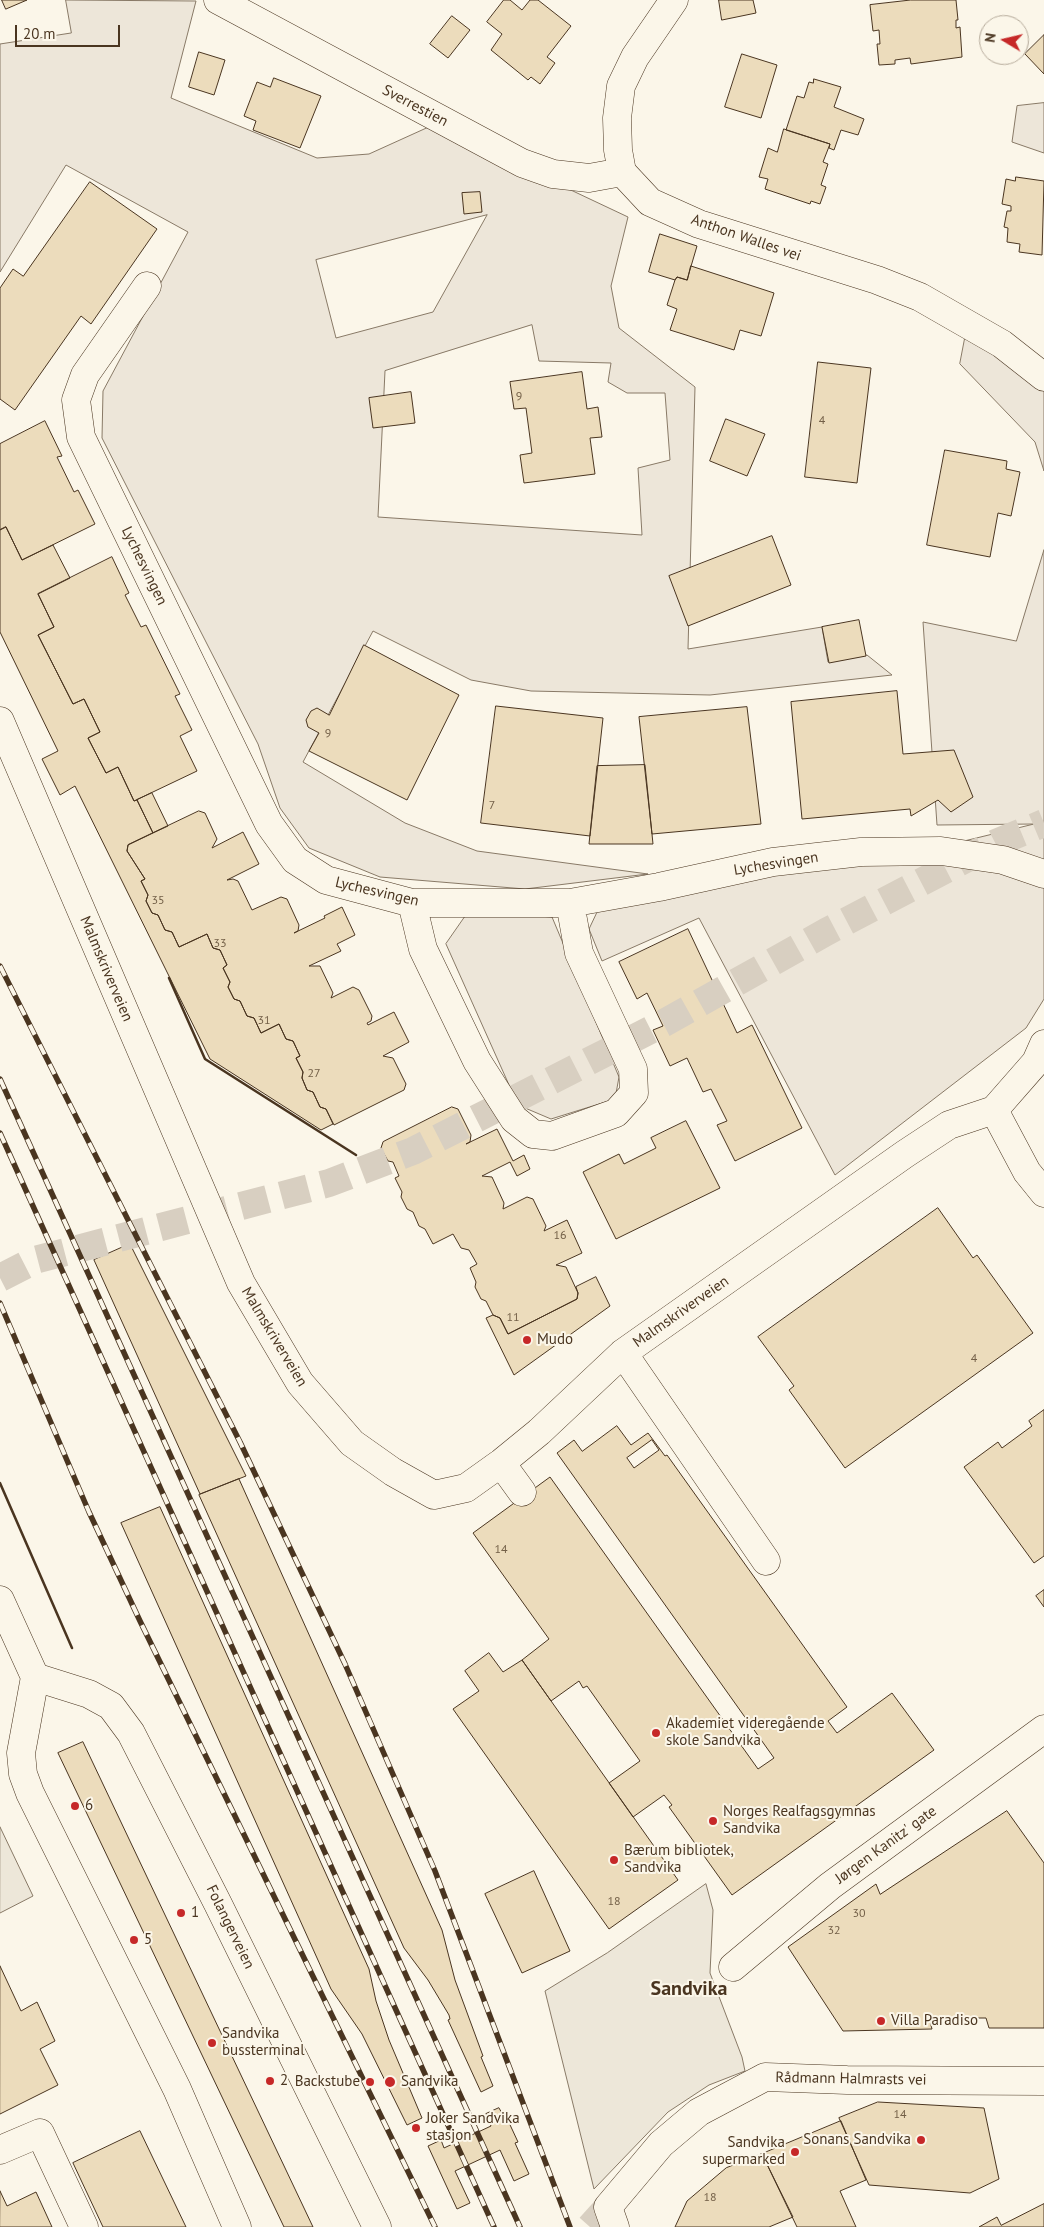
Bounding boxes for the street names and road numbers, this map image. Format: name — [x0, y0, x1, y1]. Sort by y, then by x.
street label: Sverrestien — [379, 81, 451, 131]
street label: Anthon Walles vei — [689, 211, 803, 265]
street label: Lychesvingen — [117, 524, 171, 608]
street label: Lychesvingen — [732, 848, 820, 880]
street label: Lychesvingen — [333, 874, 421, 910]
street label: Malmskriverveien — [76, 914, 136, 1024]
street label: Malmskriverveien — [630, 1272, 732, 1352]
street label: Malmskriverveien — [237, 1284, 311, 1390]
street label: Jørgen Kanitz' gate — [832, 1802, 940, 1888]
street label: Folangerveien — [202, 1882, 258, 1972]
street label: Rådmann Halmrasts vei — [775, 2069, 927, 2089]

